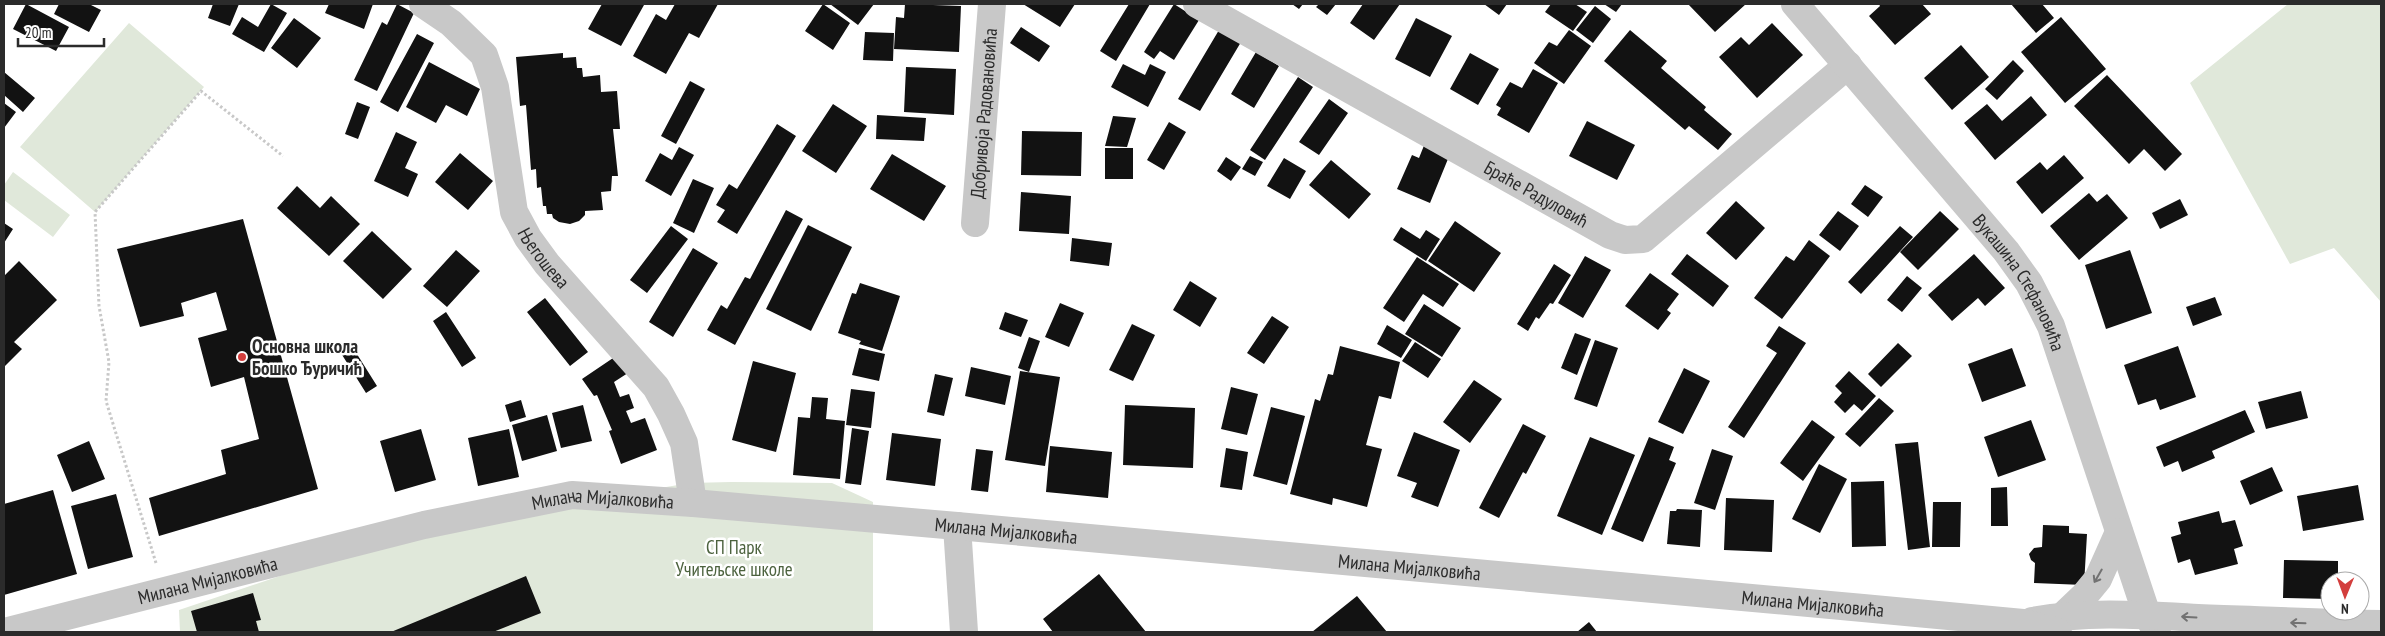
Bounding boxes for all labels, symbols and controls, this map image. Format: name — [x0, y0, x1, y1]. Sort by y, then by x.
scale bar — [18, 15, 104, 47]
text: 20 m — [25, 23, 51, 42]
street label: Добривоја Радовановића — [965, 27, 1002, 199]
street label: Браће Радуловић — [1480, 155, 1593, 233]
street label: Вукашина Стефановића — [1968, 209, 2070, 354]
street label: Његошева — [513, 224, 575, 293]
place label: Основна школа Бошко Ђуричић — [252, 334, 362, 380]
marker: Основна школа Бошко Ђуричић — [236, 351, 248, 363]
street label: Милана Мијалковића — [529, 483, 675, 515]
street label: Милана Мијалковића — [934, 512, 1078, 549]
park label: СП Парк Учитељске школе — [675, 535, 793, 581]
street label: Милана Мијалковића — [1337, 549, 1482, 585]
street label: Милана Мијалковића — [135, 551, 280, 609]
one-way arrow — [2093, 569, 2103, 583]
north arrow — [2320, 571, 2370, 621]
street label: Милана Мијалковића — [1740, 585, 1885, 622]
text: N — [2341, 600, 2349, 618]
one-way arrow — [2181, 613, 2197, 622]
one-way arrow — [2290, 618, 2306, 627]

